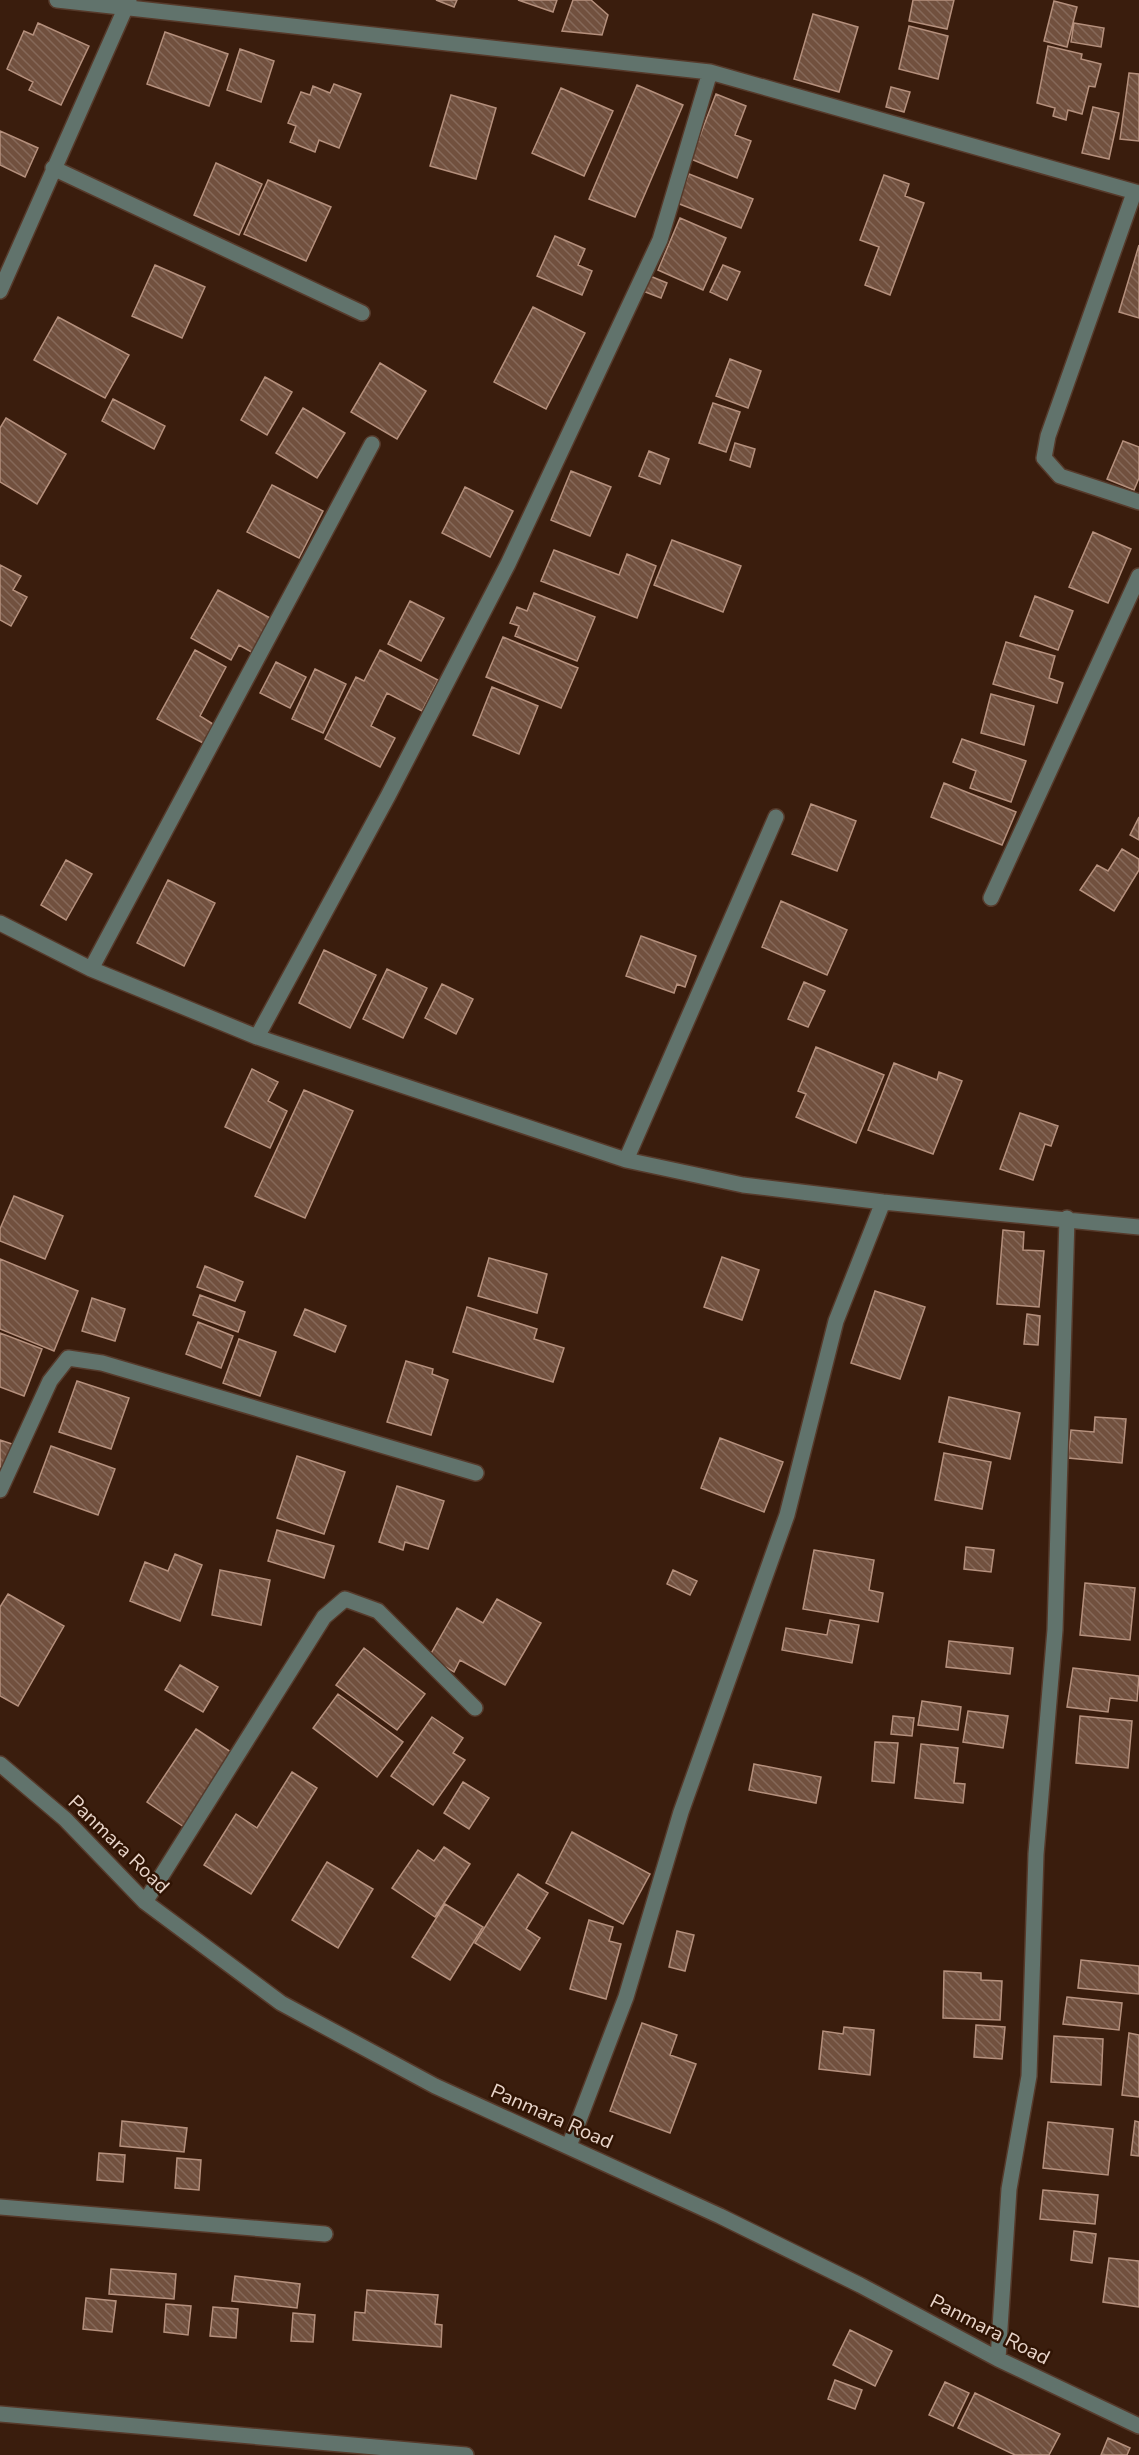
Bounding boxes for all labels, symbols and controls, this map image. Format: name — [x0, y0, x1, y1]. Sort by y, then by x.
street label: Panmara Road — [62, 1789, 175, 1900]
street label: Panmara Road — [486, 2077, 617, 2155]
street label: Panmara Road — [925, 2288, 1054, 2371]

